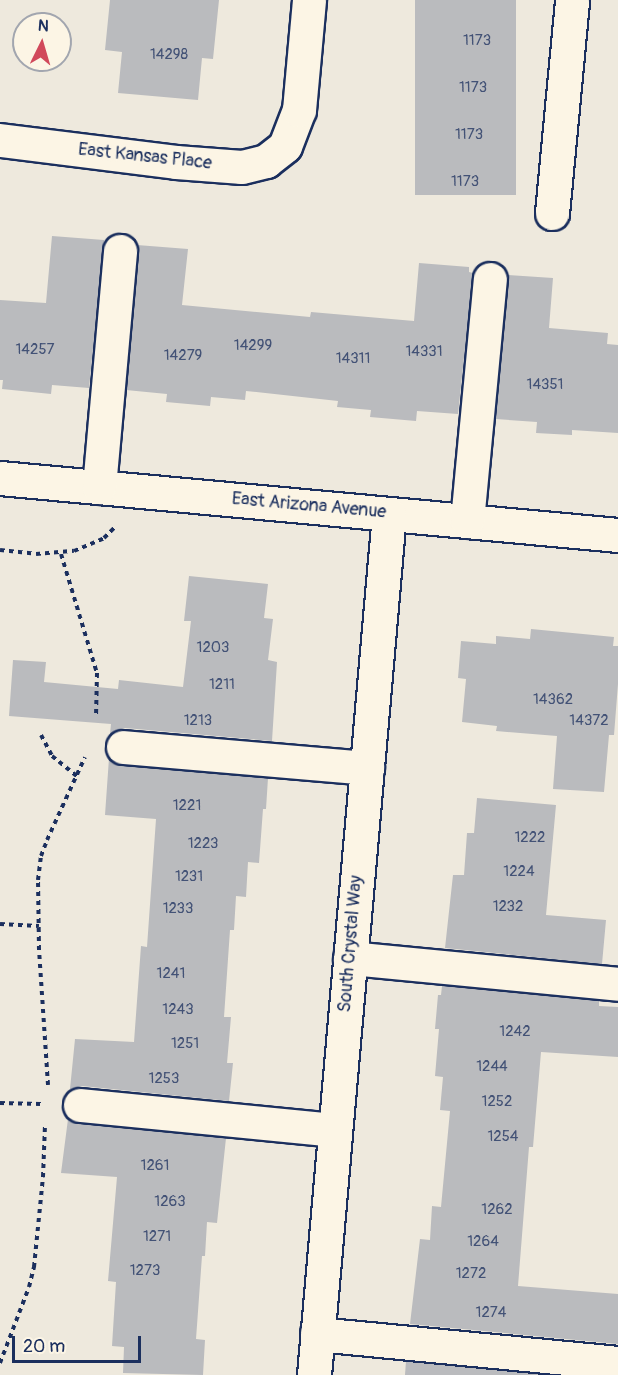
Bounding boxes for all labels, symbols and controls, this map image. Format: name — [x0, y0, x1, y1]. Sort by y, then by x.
north arrow — [12, 12, 72, 72]
text: N — [37, 16, 50, 36]
house number: 1173 — [463, 32, 491, 50]
house number: 14298 — [150, 46, 188, 64]
house number: 1173 — [459, 79, 487, 97]
house number: 1173 — [455, 126, 483, 144]
street label: East Kansas Place — [77, 139, 213, 175]
house number: 1173 — [451, 173, 479, 191]
house number: 14299 — [234, 337, 272, 355]
house number: 14257 — [15, 341, 55, 359]
house number: 14331 — [405, 343, 443, 361]
house number: 14279 — [164, 347, 202, 365]
house number: 14311 — [336, 350, 370, 368]
house number: 14351 — [527, 376, 563, 394]
street label: East Arizona Avenue — [231, 488, 387, 524]
house number: 1203 — [197, 639, 229, 657]
house number: 1211 — [209, 676, 235, 694]
house number: 14362 — [533, 691, 573, 709]
house number: 1213 — [184, 712, 212, 730]
house number: 14372 — [569, 712, 609, 730]
house number: 1221 — [173, 797, 201, 815]
house number: 1222 — [514, 829, 546, 847]
house number: 1223 — [188, 835, 218, 853]
house number: 1224 — [503, 863, 535, 881]
house number: 1231 — [175, 868, 203, 886]
street label: South Crystal Way — [334, 875, 368, 1013]
house number: 1232 — [493, 898, 523, 916]
house number: 1233 — [163, 900, 193, 918]
house number: 1241 — [157, 965, 185, 983]
house number: 1243 — [162, 1001, 194, 1019]
house number: 1242 — [499, 1023, 531, 1041]
house number: 1251 — [171, 1035, 199, 1053]
house number: 1244 — [476, 1058, 508, 1076]
house number: 1253 — [149, 1070, 179, 1088]
house number: 1252 — [482, 1093, 512, 1111]
house number: 1254 — [487, 1128, 519, 1146]
house number: 1261 — [141, 1157, 169, 1175]
house number: 1263 — [154, 1193, 186, 1211]
house number: 1262 — [481, 1201, 513, 1219]
house number: 1271 — [143, 1228, 171, 1246]
house number: 1264 — [467, 1233, 499, 1251]
house number: 1273 — [130, 1262, 160, 1280]
house number: 1272 — [456, 1265, 486, 1283]
house number: 1274 — [476, 1304, 506, 1322]
scale bar — [15, 1324, 144, 1362]
text: 20 m — [23, 1335, 65, 1358]

